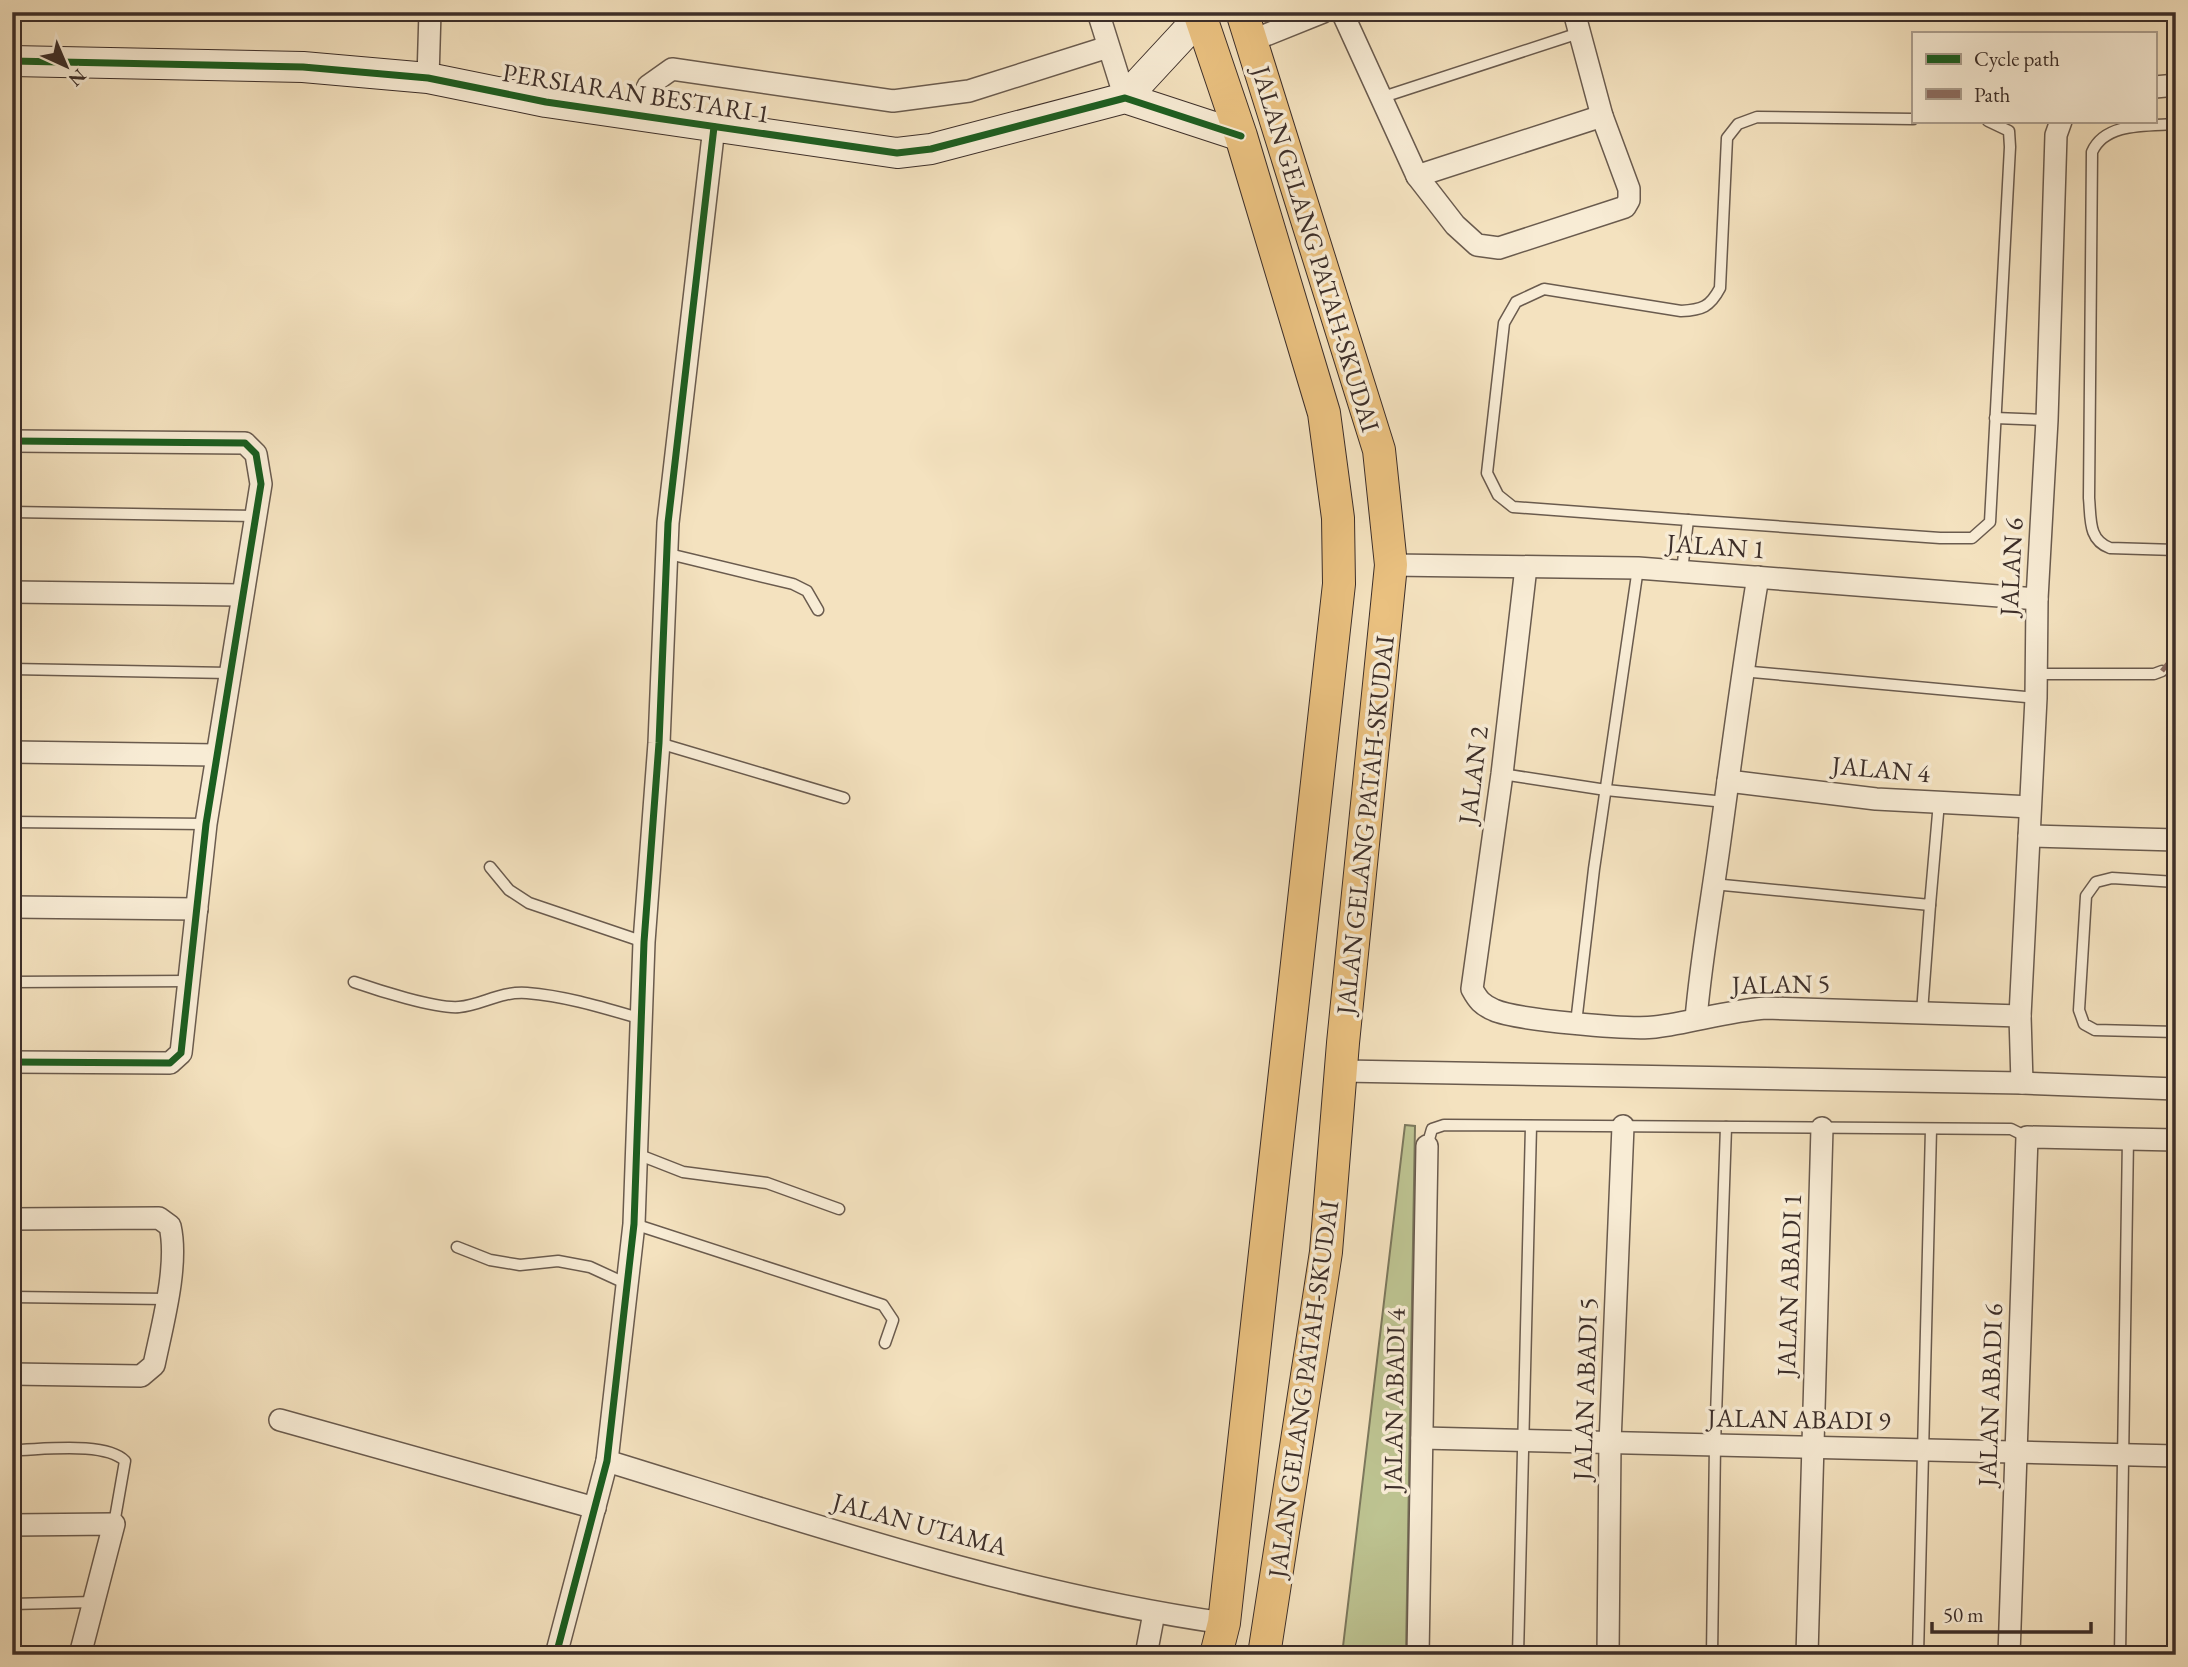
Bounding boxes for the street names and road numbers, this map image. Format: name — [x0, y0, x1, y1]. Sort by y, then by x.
street label: PERSIARAN BESTARI 1 — [500, 55, 772, 131]
street label: JALAN GELANG PATAH-SKUDAI — [1243, 60, 1388, 436]
street label: JALAN 6 — [1991, 517, 2031, 619]
street label: JALAN 1 — [1664, 525, 1766, 566]
street label: JALAN GELANG PATAH-SKUDAI — [1328, 634, 1402, 1018]
street label: JALAN 2 — [1450, 724, 1496, 828]
street label: JALAN 4 — [1829, 748, 1932, 790]
street label: JALAN 5 — [1730, 966, 1830, 1002]
street label: JALAN ABADI 1 — [1769, 1193, 1809, 1379]
street label: JALAN GELANG PATAH-SKUDAI — [1259, 1198, 1346, 1582]
street label: JALAN ABADI 5 — [1565, 1297, 1605, 1483]
street label: JALAN ABADI 6 — [1970, 1303, 2010, 1489]
street label: JALAN ABADI 4 — [1375, 1308, 1413, 1494]
street label: JALAN ABADI 9 — [1705, 1400, 1891, 1438]
street label: JALAN UTAMA — [827, 1484, 1012, 1564]

